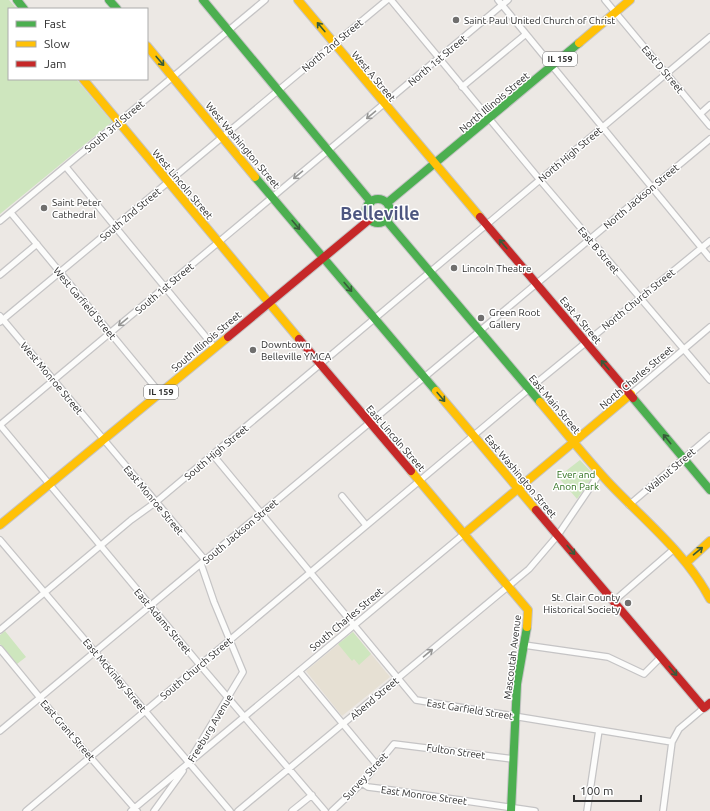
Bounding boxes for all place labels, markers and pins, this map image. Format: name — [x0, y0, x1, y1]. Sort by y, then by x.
marker: Saint Paul United Church of Christ — [451, 15, 461, 25]
place label: Saint Paul United Church of Christ — [464, 15, 615, 26]
place label: Saint Peter Cathedral — [52, 197, 101, 220]
marker: Saint Peter Cathedral — [39, 203, 49, 213]
marker: Lincoln Theatre — [449, 263, 459, 273]
place label: Lincoln Theatre — [462, 263, 531, 274]
place label: Green Root Gallery — [489, 307, 540, 330]
marker: Green Root Gallery — [476, 313, 486, 323]
place label: Downtown Belleville YMCA — [261, 339, 332, 362]
marker: Downtown Belleville YMCA — [248, 345, 258, 355]
place label: St. Clair County Historical Society — [543, 592, 620, 615]
marker: St. Clair County Historical Society — [623, 598, 633, 608]

